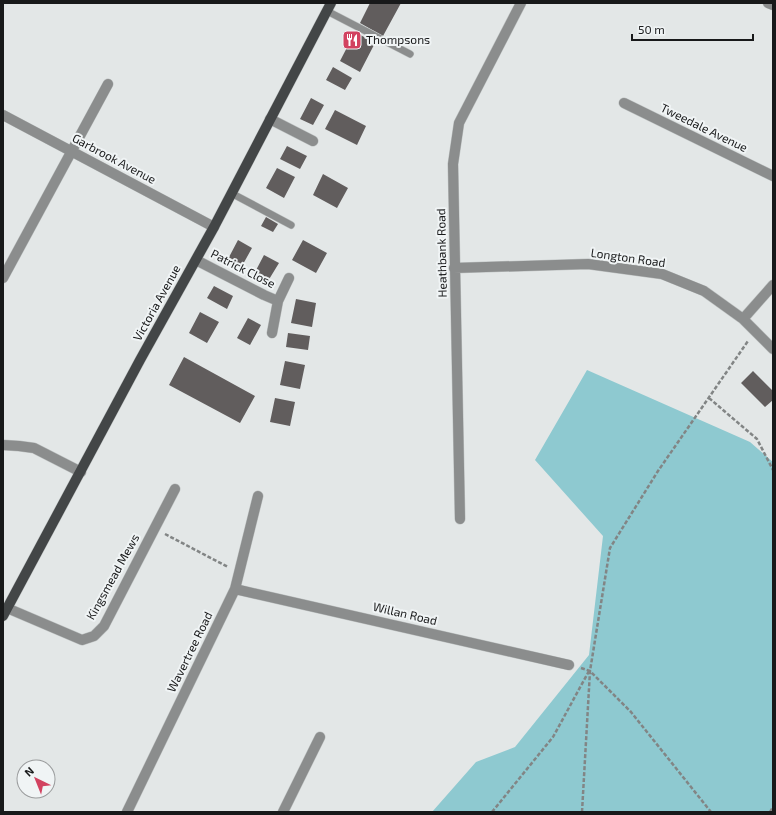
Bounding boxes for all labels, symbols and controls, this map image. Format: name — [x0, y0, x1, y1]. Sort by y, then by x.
scale bar — [632, 16, 753, 42]
text: 50 m — [638, 22, 665, 36]
restaurant icon: Thompsons — [341, 29, 363, 51]
place label: Thompsons — [366, 32, 430, 46]
street label: Tweedale Avenue — [659, 100, 750, 154]
street label: Garbrook Avenue — [70, 130, 159, 186]
street label: Heathbank Road — [433, 208, 449, 298]
street label: Longton Road — [590, 245, 666, 269]
street label: Patrick Close — [209, 246, 278, 290]
street label: Victoria Avenue — [130, 262, 183, 343]
street label: Kingsmead Mews — [83, 531, 141, 622]
street label: Willan Road — [372, 599, 439, 627]
street label: Wavertree Road — [164, 609, 215, 694]
north arrow — [16, 759, 56, 799]
text: N — [21, 764, 36, 779]

